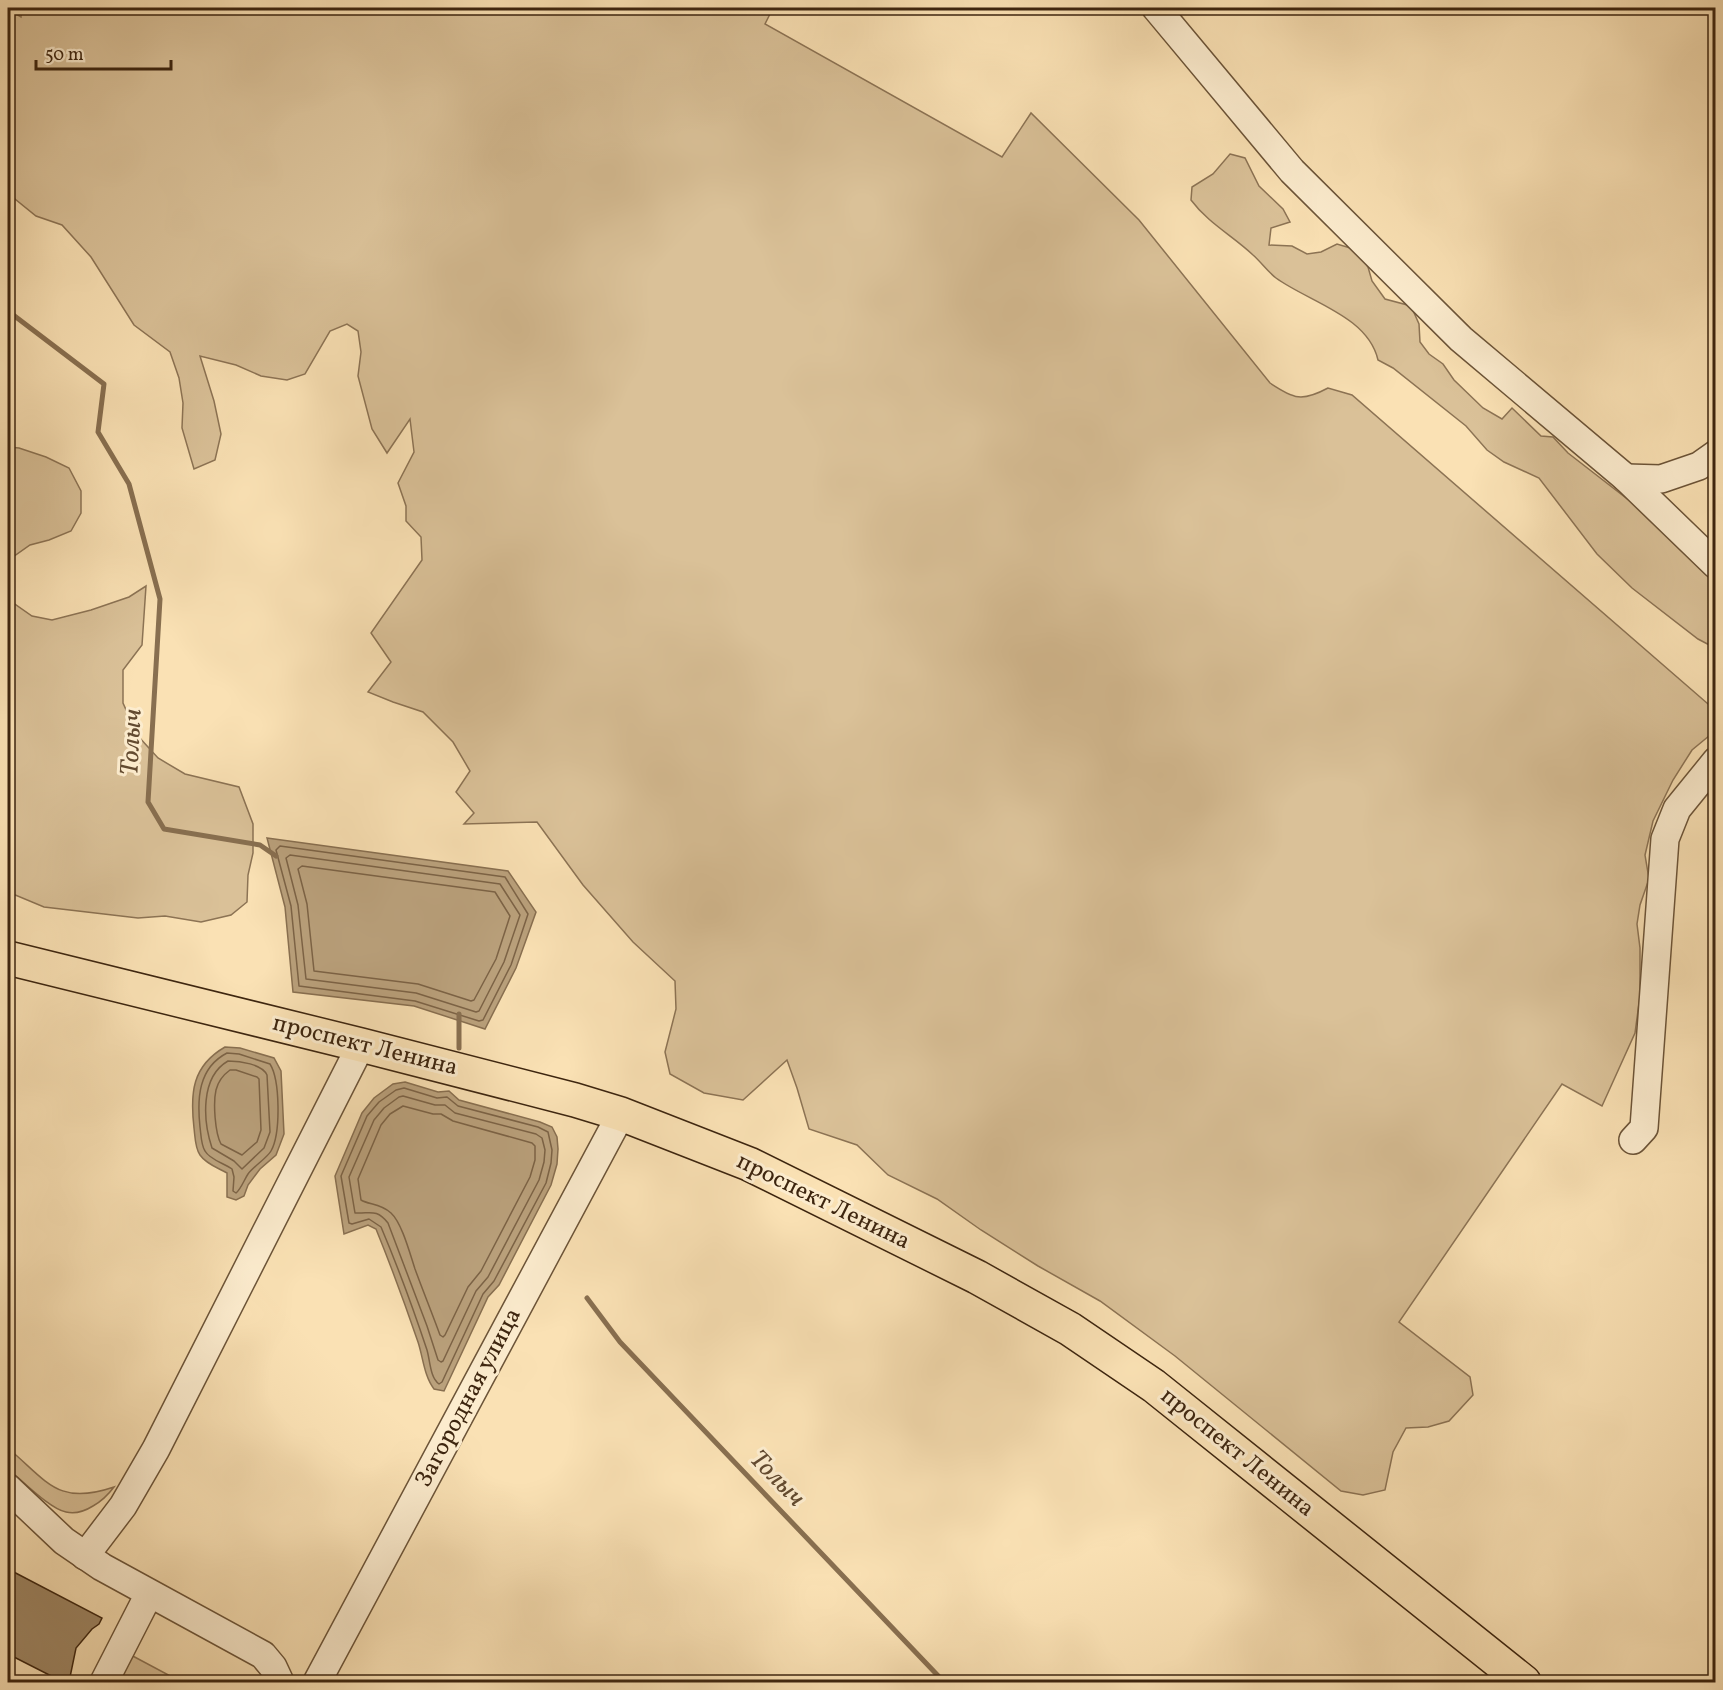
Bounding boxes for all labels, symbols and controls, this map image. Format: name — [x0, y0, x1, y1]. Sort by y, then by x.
scale bar — [36, 33, 171, 71]
text: 50 m — [45, 43, 84, 68]
water label: Толыч — [112, 708, 152, 776]
street label: проспект Ленина — [269, 1007, 461, 1085]
street label: проспект Ленина — [730, 1145, 916, 1259]
street label: Загородная улица — [407, 1302, 531, 1494]
street label: проспект Ленина — [1153, 1380, 1321, 1526]
water label: Толыч — [741, 1443, 813, 1515]

